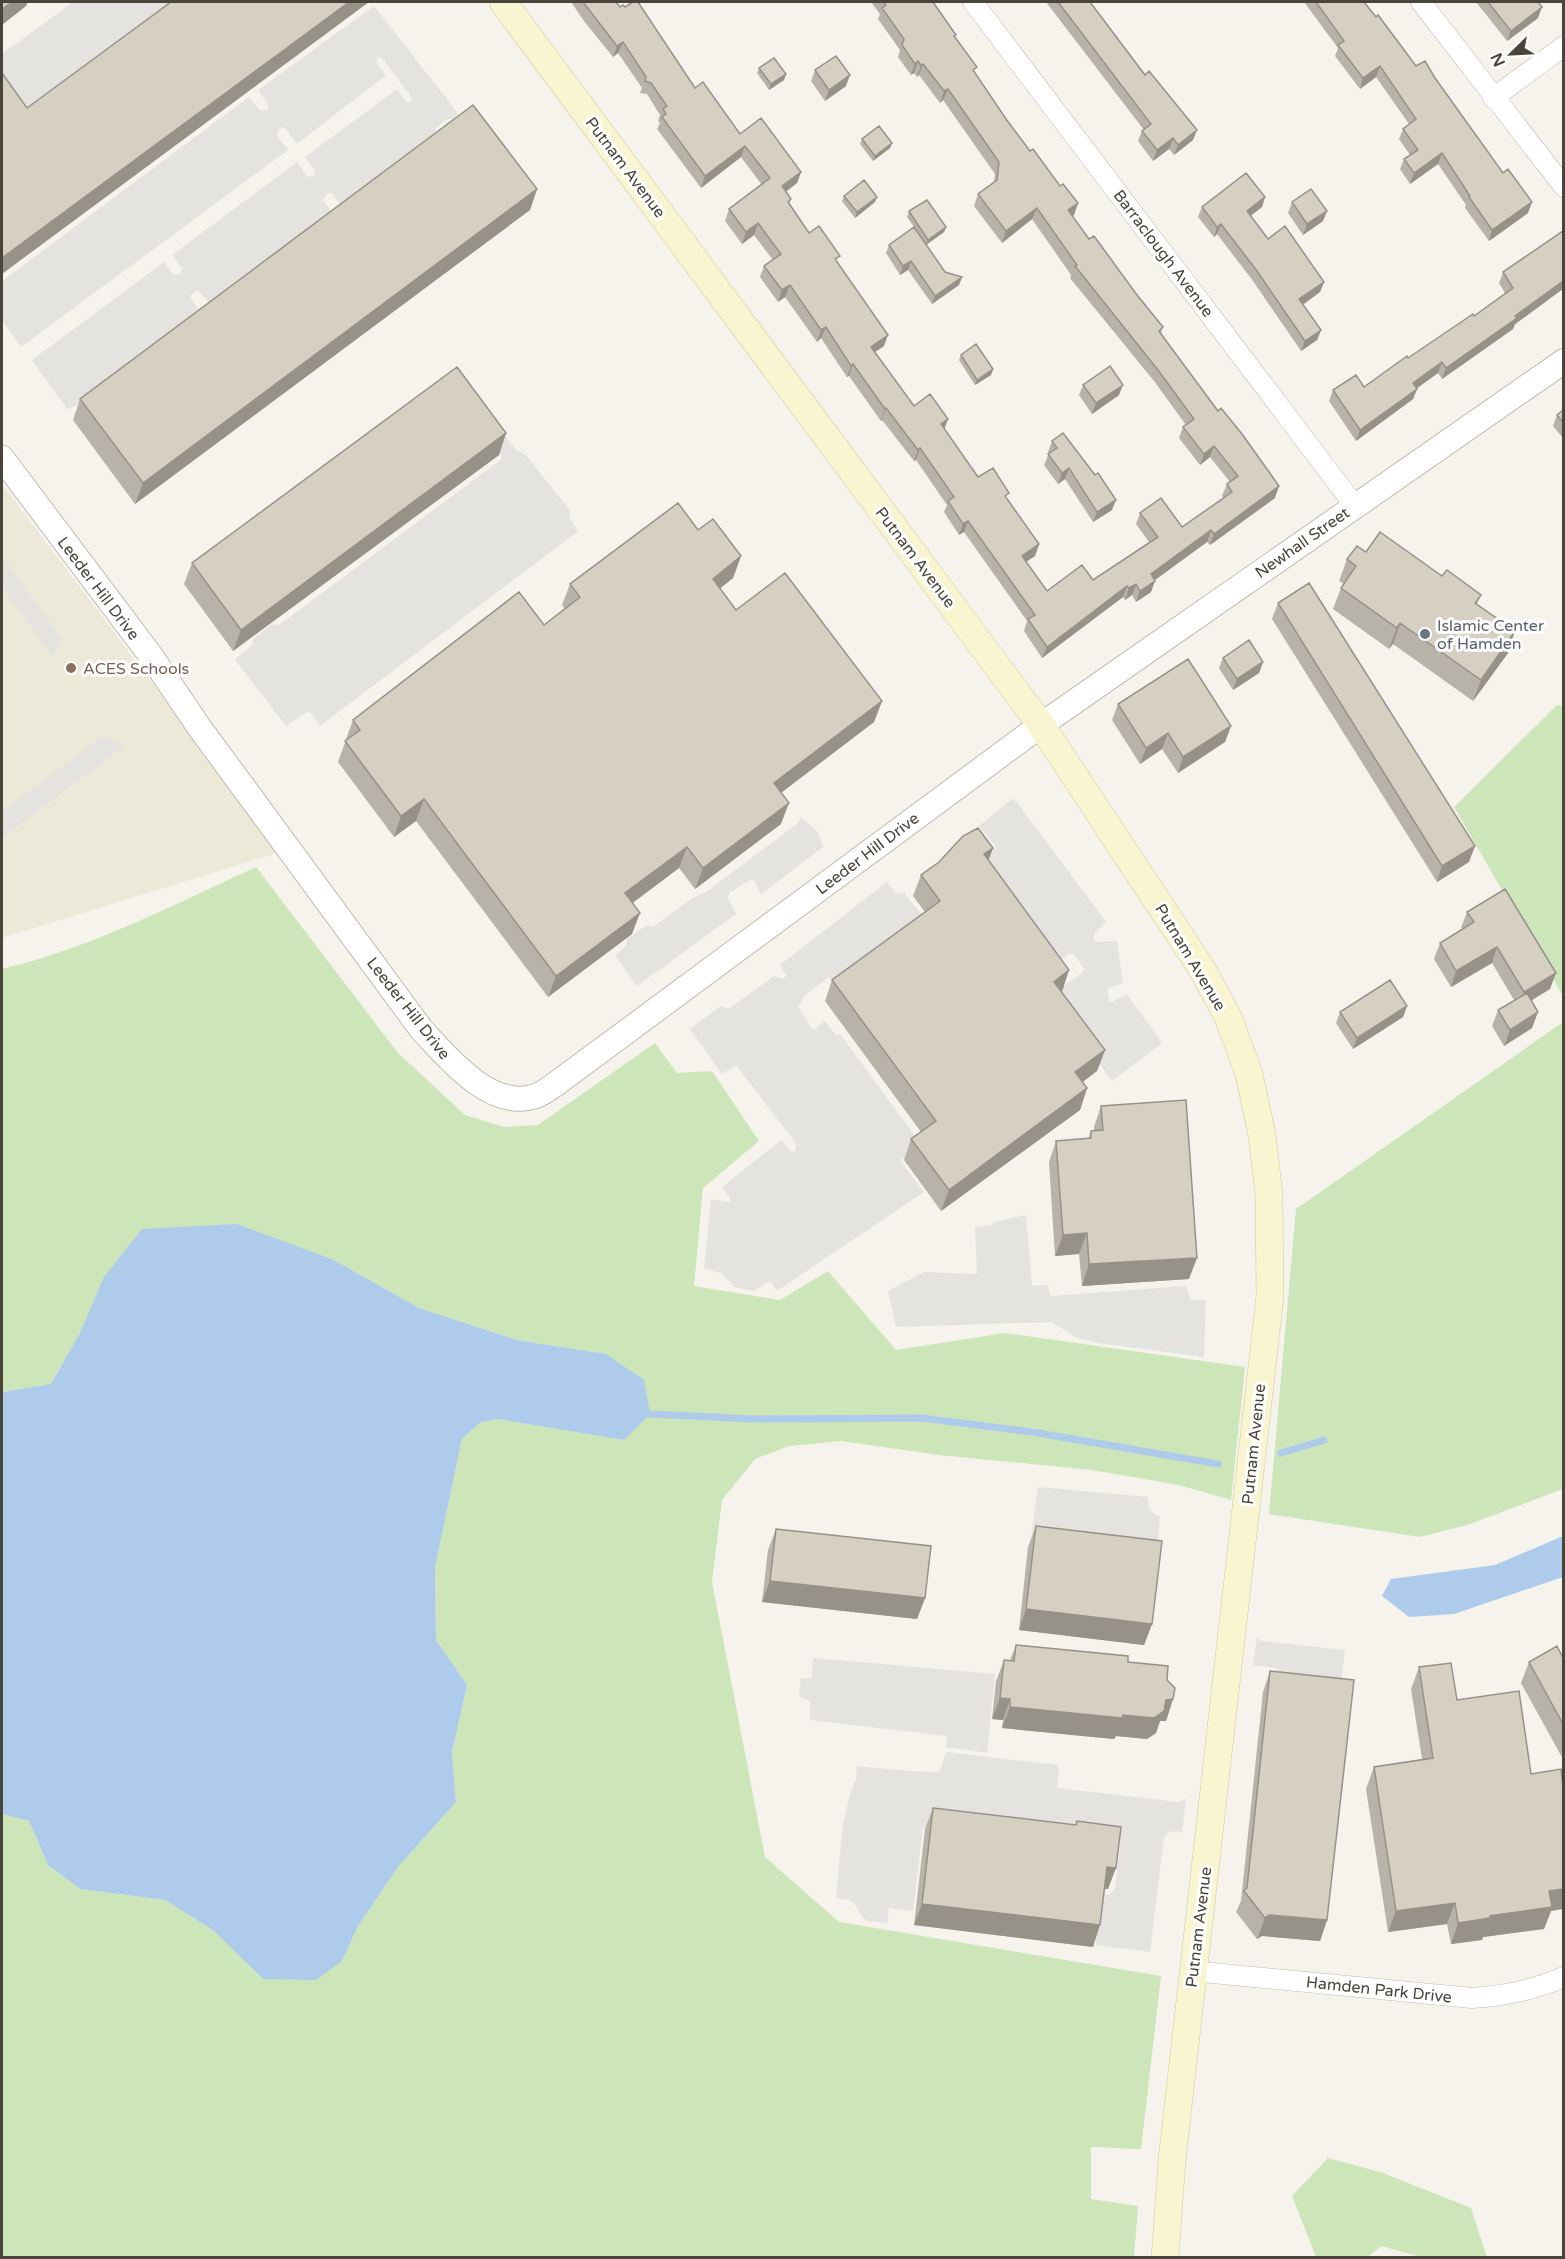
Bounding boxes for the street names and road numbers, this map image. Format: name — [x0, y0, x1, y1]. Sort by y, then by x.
street label: Putnam Avenue — [581, 113, 670, 222]
street label: Barraclough Avenue — [1109, 186, 1218, 321]
street label: Putnam Avenue — [871, 503, 960, 612]
street label: Newhall Street — [1251, 503, 1354, 583]
street label: Leeder Hill Drive — [53, 533, 144, 644]
street label: Leeder Hill Drive — [812, 808, 923, 899]
street label: Putnam Avenue — [1150, 900, 1230, 1015]
street label: Leeder Hill Drive — [362, 954, 454, 1064]
street label: Putnam Avenue — [1238, 1383, 1270, 1505]
street label: Putnam Avenue — [1182, 1866, 1216, 1989]
street label: Hamden Park Drive — [1305, 1972, 1453, 2008]

